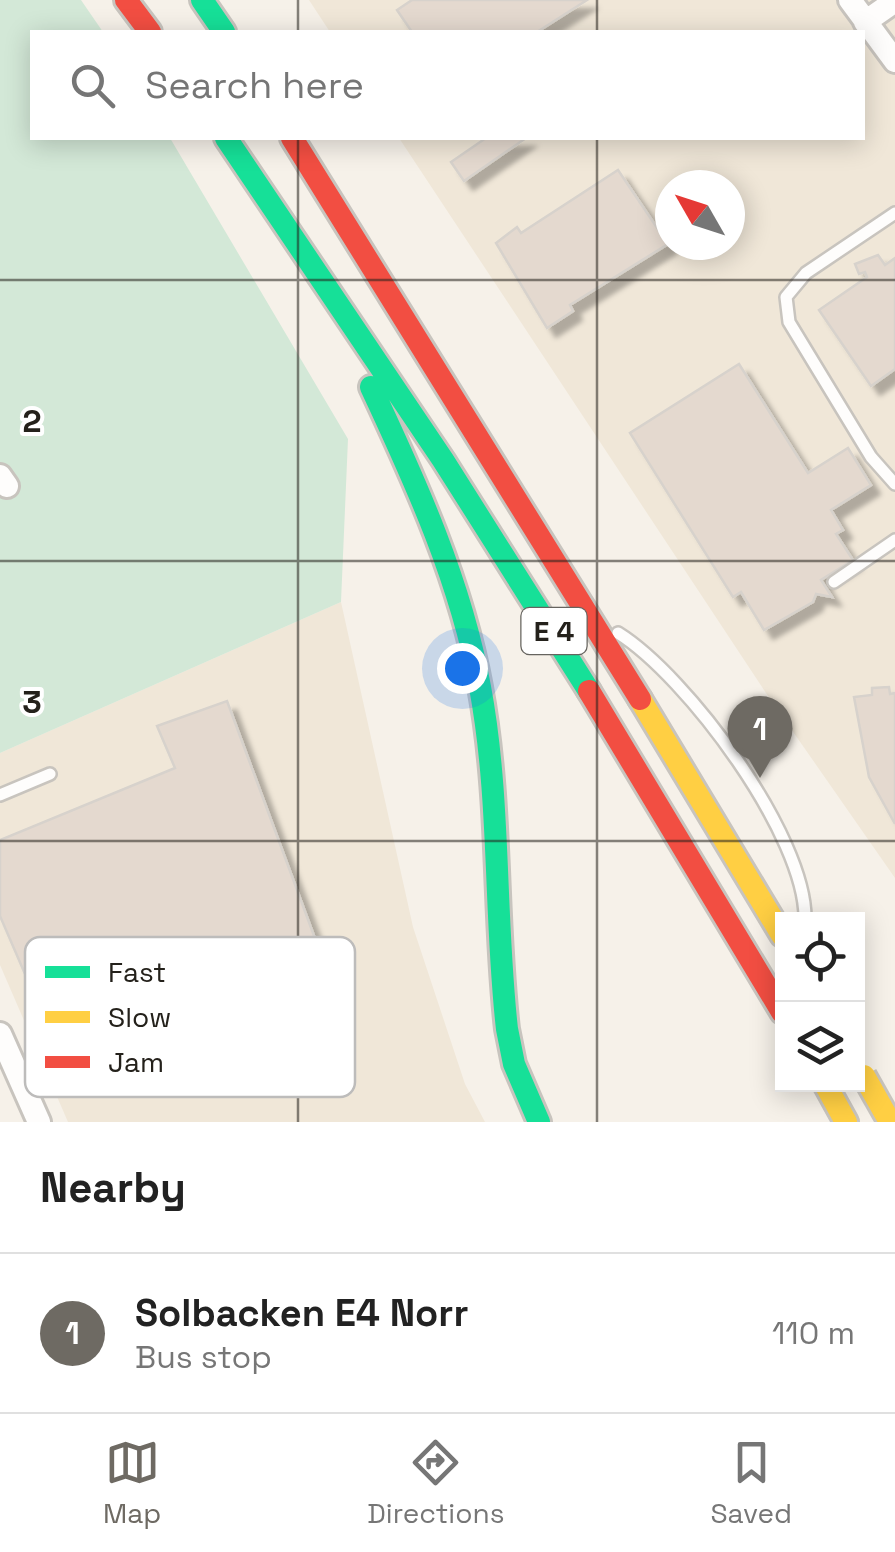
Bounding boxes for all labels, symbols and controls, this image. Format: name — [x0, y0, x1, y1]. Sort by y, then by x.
search box — [30, 30, 865, 140]
icon: search — [65, 58, 120, 113]
text: Search here — [145, 61, 364, 109]
north arrow — [655, 170, 745, 260]
text: 2 — [22, 401, 42, 441]
road number: E 4 — [522, 608, 586, 654]
your location — [437, 643, 488, 694]
text: 3 — [22, 682, 42, 722]
pin: 1 — [728, 696, 792, 778]
map controls — [775, 912, 865, 1092]
button: locate — [775, 912, 865, 1002]
legend — [25, 937, 355, 1097]
text: Fast — [108, 954, 166, 990]
text: Slow — [108, 999, 171, 1035]
button: layers — [775, 1002, 865, 1092]
text: Jam — [108, 1044, 164, 1080]
text: Nearby — [40, 1161, 186, 1214]
text: Solbacken E4 Norr — [135, 1289, 468, 1337]
text: 1 — [65, 1313, 80, 1353]
text: 110 m — [772, 1313, 855, 1353]
text: Bus stop — [135, 1337, 272, 1377]
tab: Map — [103, 1435, 161, 1531]
tab: Directions — [367, 1435, 504, 1531]
tab: Saved — [710, 1435, 792, 1531]

